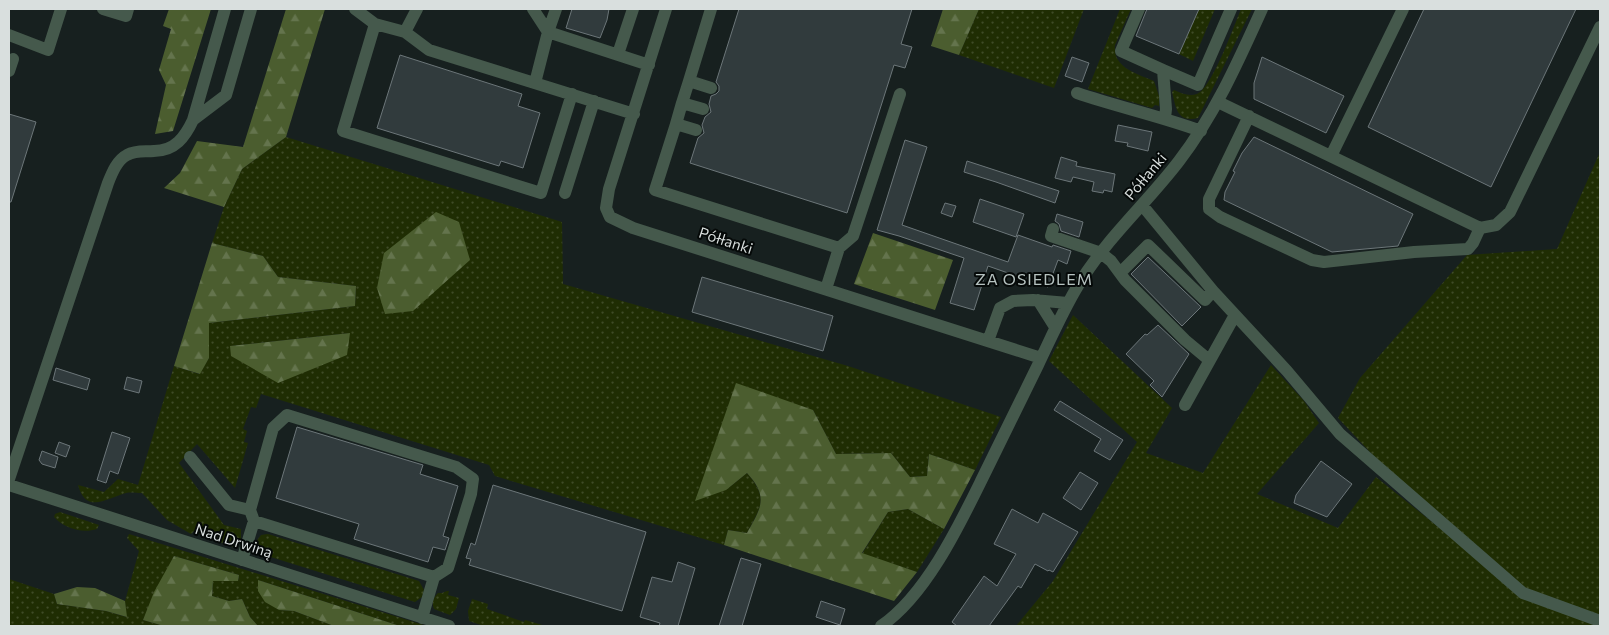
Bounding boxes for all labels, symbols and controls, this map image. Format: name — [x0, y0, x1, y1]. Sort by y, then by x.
street label: Półłanki — [1120, 149, 1170, 203]
street label: Półłanki — [697, 223, 755, 257]
district label: ZA OSIEDLEM — [975, 269, 1093, 288]
street label: Nad Drwiną — [193, 519, 275, 561]

